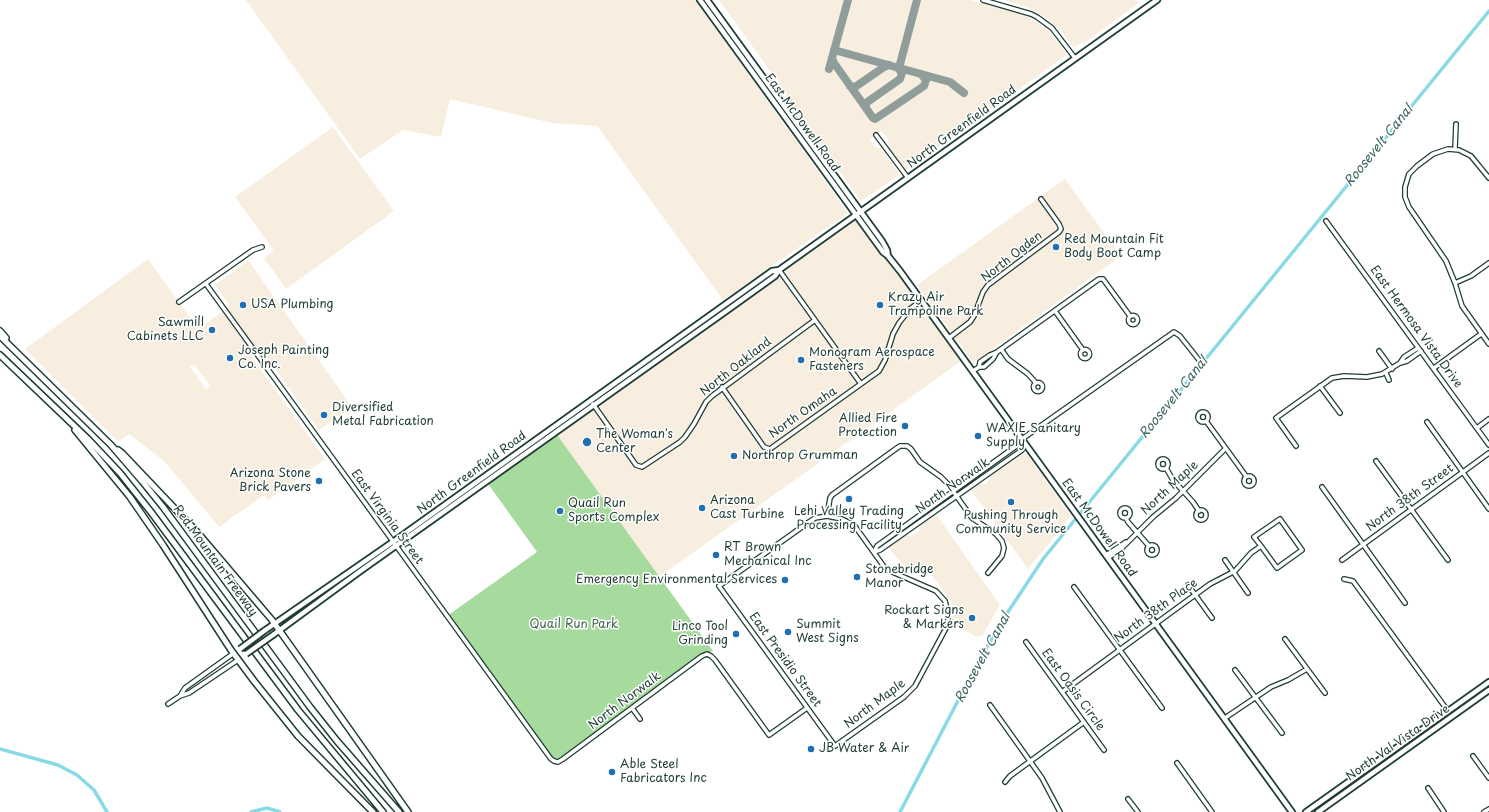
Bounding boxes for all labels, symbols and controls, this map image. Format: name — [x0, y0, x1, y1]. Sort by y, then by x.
street label: East McDowell Road — [762, 71, 842, 175]
street label: North Greenfield Road — [905, 83, 1019, 171]
water label: Roosevelt Canal — [1342, 102, 1416, 190]
street label: North Ogden — [979, 229, 1045, 285]
place label: Red Mountain Fit Body Boot Camp — [1064, 233, 1164, 261]
marker: Red Mountain Fit Body Boot Camp — [1051, 242, 1061, 252]
street label: East Hermosa Vista Drive — [1367, 263, 1465, 391]
place label: Krazy Air Trampoline Park — [888, 291, 984, 319]
place label: USA Plumbing — [251, 298, 334, 312]
marker: USA Plumbing — [238, 300, 248, 310]
marker: Krazy Air Trampoline Park — [875, 300, 885, 310]
place label: Sawmill Cabinets LLC — [127, 316, 204, 344]
marker: Sawmill Cabinets LLC — [207, 325, 217, 335]
street label: North Oakland — [698, 335, 774, 399]
place label: Joseph Painting Co. Inc. — [238, 344, 329, 372]
place label: Monogram Aerospace Fasteners — [809, 346, 935, 374]
marker: Joseph Painting Co. Inc. — [225, 353, 235, 363]
water label: Roosevelt Canal — [1137, 354, 1211, 442]
marker: Monogram Aerospace Fasteners — [796, 355, 806, 365]
street label: North Omaha — [766, 384, 840, 442]
place label: Diversified Metal Fabrication — [332, 401, 434, 429]
marker: Diversified Metal Fabrication — [319, 410, 329, 420]
place label: Allied Fire Protection — [838, 412, 897, 440]
marker: Allied Fire Protection — [900, 421, 910, 431]
place label: WAXIE Sanitary Supply — [986, 422, 1081, 450]
place label: The Woman's Center — [596, 428, 673, 456]
street label: North Greenfield Road — [415, 429, 529, 517]
marker: WAXIE Sanitary Supply — [973, 431, 983, 441]
marker: The Woman's Center — [581, 436, 593, 448]
place label: Northrop Grumman — [742, 449, 858, 463]
marker: Northrop Grumman — [729, 451, 739, 461]
street label: North Norwalk — [913, 455, 993, 517]
street label: North Maple — [1138, 458, 1202, 518]
street label: North 38th Street — [1363, 461, 1457, 535]
place label: Arizona Stone Brick Pavers — [230, 467, 311, 495]
street label: East Virginia Street — [348, 467, 426, 567]
marker: Arizona Stone Brick Pavers — [314, 476, 324, 486]
street label: East McDowell Road — [1059, 476, 1139, 580]
place label: Arizona Cast Turbine — [710, 494, 784, 522]
marker: Lehi Valley Trading Processing Facility — [844, 494, 854, 504]
place label: Quail Run Sports Complex — [568, 497, 659, 525]
marker: Pushing Through Community Service — [1006, 497, 1016, 507]
street label: Red Mountain Freeway — [170, 503, 260, 619]
marker: Arizona Cast Turbine — [697, 503, 707, 513]
place label: Lehi Valley Trading Processing Facility — [794, 505, 904, 533]
marker: Quail Run Sports Complex — [555, 506, 565, 516]
place label: Pushing Through Community Service — [956, 509, 1066, 537]
place label: RT Brown Mechanical Inc — [724, 541, 812, 569]
marker: RT Brown Mechanical Inc — [711, 550, 721, 560]
place label: Stonebridge Manor — [865, 563, 933, 591]
marker: Stonebridge Manor — [852, 572, 862, 582]
place label: Emergency Environmental Services — [576, 573, 777, 587]
marker: Emergency Environmental Services — [780, 575, 790, 585]
street label: North 38th Place — [1112, 576, 1200, 646]
place label: Rockart Signs & Markers — [884, 604, 964, 632]
street label: East Presidio Street — [746, 610, 824, 710]
water label: Roosevelt Canal — [952, 611, 1014, 705]
marker: Rockart Signs & Markers — [967, 613, 977, 623]
park label: Quail Run Park — [530, 618, 618, 632]
place label: Summit West Signs — [796, 618, 859, 646]
place label: Linco Tool Grinding — [672, 620, 728, 648]
marker: Summit West Signs — [783, 627, 793, 637]
marker: Linco Tool Grinding — [731, 629, 741, 639]
street label: East Oasis Circle — [1038, 646, 1108, 734]
street label: North Norwalk — [586, 669, 664, 733]
street label: North Maple — [842, 676, 908, 732]
street label: North Val Vista Drive — [1344, 702, 1452, 784]
place label: JB Water & Air — [819, 742, 909, 756]
marker: JB Water & Air — [806, 744, 816, 754]
place label: Able Steel Fabricators Inc — [620, 758, 707, 786]
marker: Able Steel Fabricators Inc — [607, 767, 617, 777]

